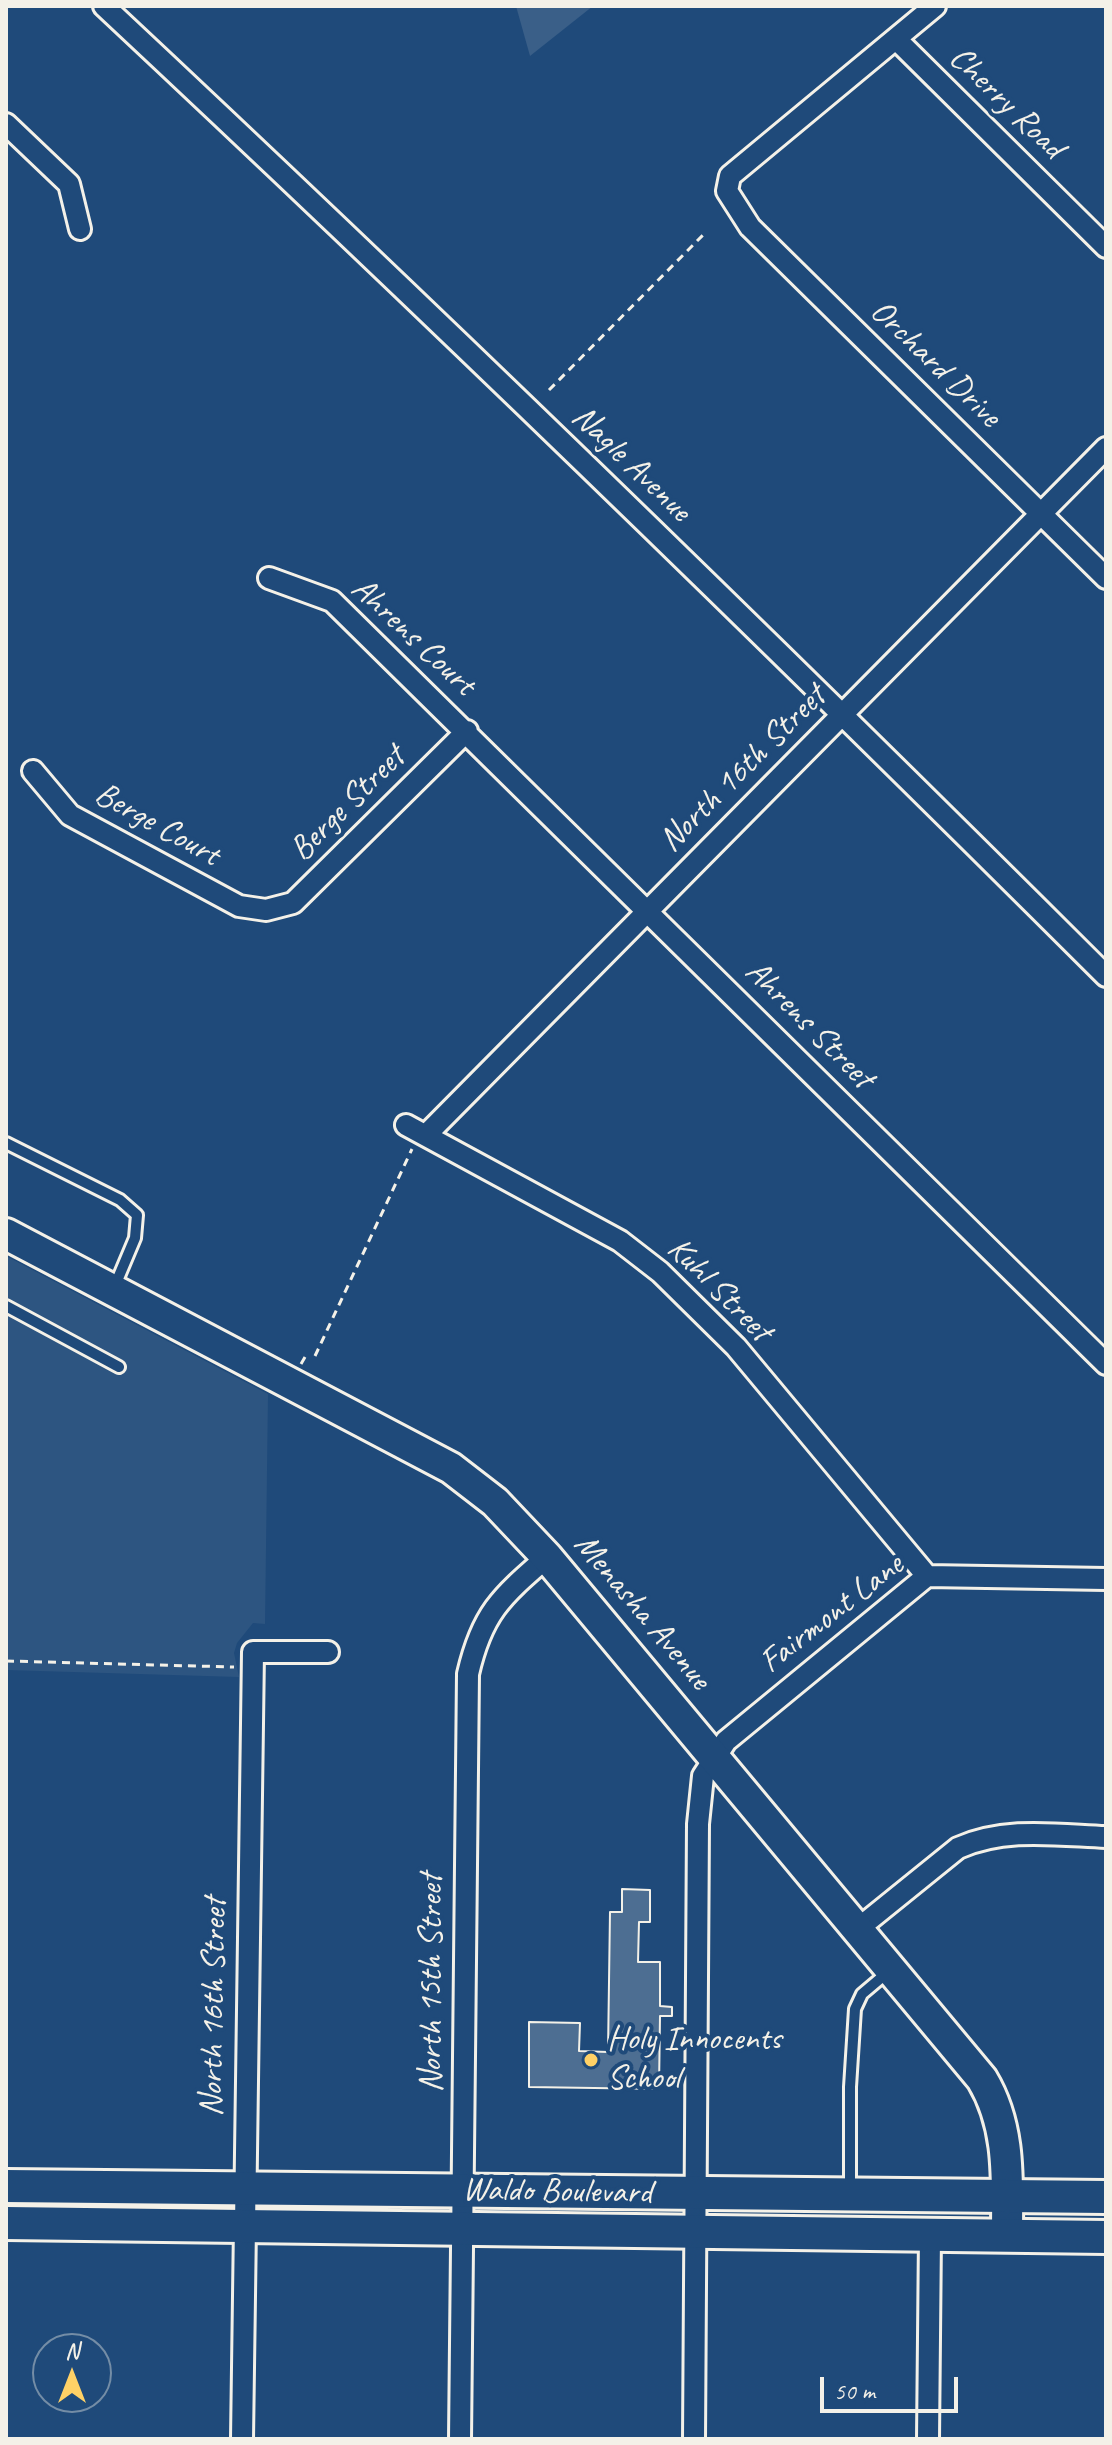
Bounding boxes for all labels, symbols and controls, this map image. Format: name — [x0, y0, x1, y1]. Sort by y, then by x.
street label: Cherry Road — [940, 38, 1072, 168]
street label: Orchard Drive — [861, 292, 1009, 436]
street label: Nagle Avenue — [563, 397, 699, 531]
street label: Ahrens Court — [342, 569, 484, 705]
street label: North 16th Street — [651, 677, 835, 861]
street label: Berge Street — [282, 738, 414, 870]
street label: Berge Court — [87, 774, 227, 876]
street label: Ahrens Street — [736, 952, 882, 1098]
street label: Kuhl Street — [658, 1229, 780, 1351]
street label: Menasha Avenue — [565, 1525, 719, 1699]
street label: Fairmont Lane — [752, 1545, 912, 1683]
street label: North 15th Street — [412, 1873, 452, 2093]
street label: North 16th Street — [192, 1897, 236, 2117]
place label: Holy Innocents School — [607, 2020, 781, 2100]
marker: Holy Innocents School — [582, 2051, 600, 2069]
street label: Waldo Boulevard — [462, 2170, 652, 2214]
north arrow — [32, 2333, 112, 2413]
text: N — [65, 2337, 79, 2365]
scale bar — [824, 2361, 962, 2411]
text: 50 m — [834, 2376, 875, 2406]

